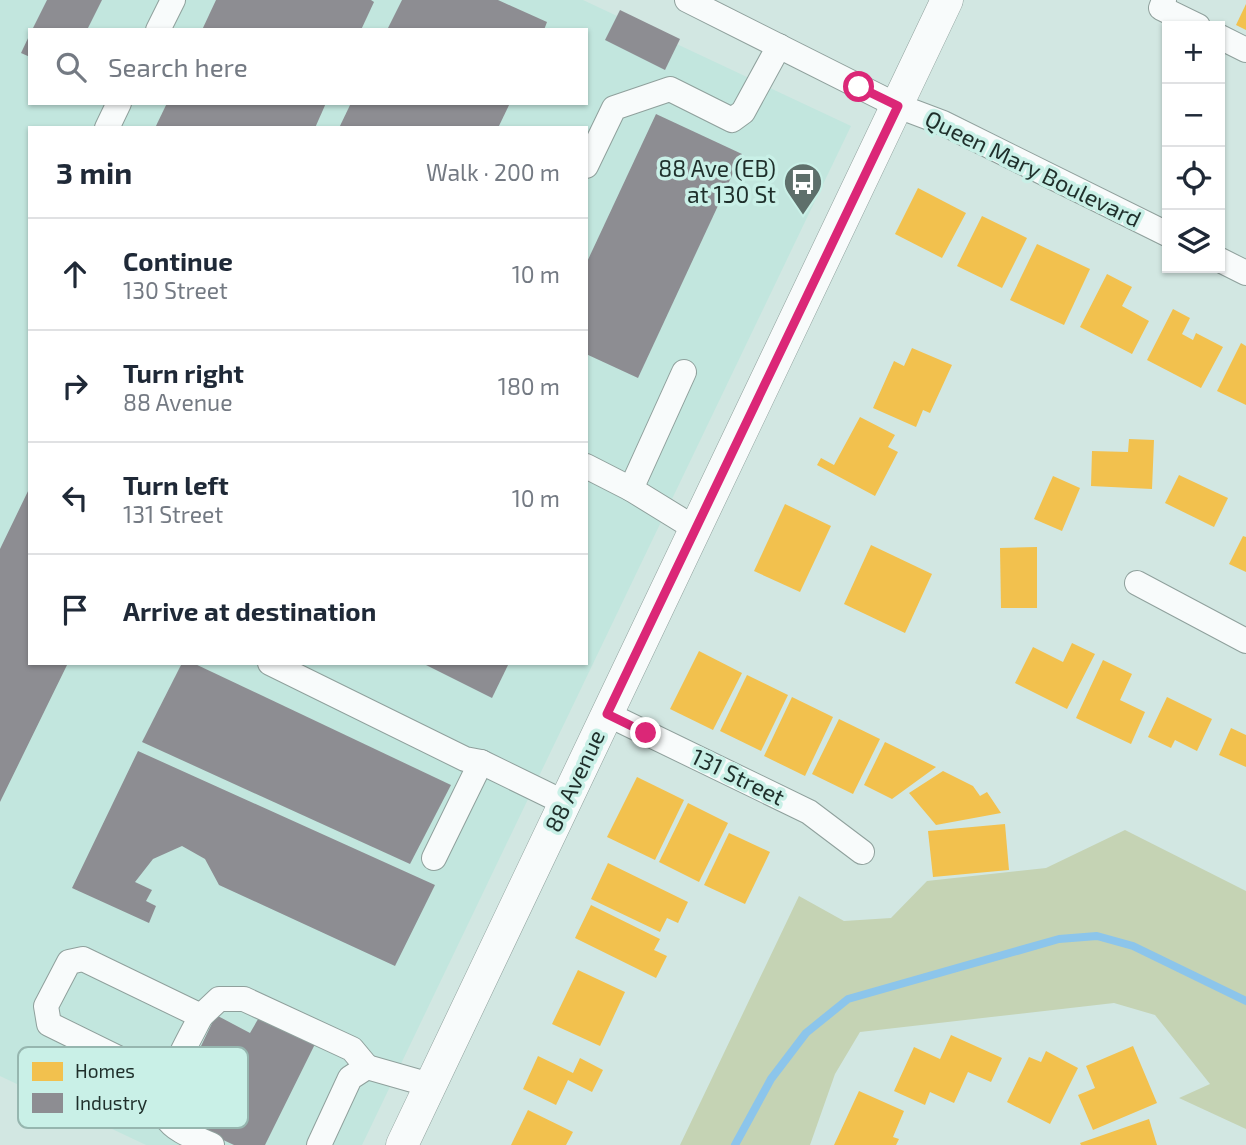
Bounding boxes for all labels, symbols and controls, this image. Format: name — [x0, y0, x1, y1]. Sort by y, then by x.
map controls — [1162, 21, 1225, 273]
button: + — [1162, 21, 1225, 84]
search box — [28, 28, 588, 105]
icon: search — [52, 48, 90, 86]
text: Search here — [108, 51, 248, 82]
route start — [843, 71, 874, 102]
button: − — [1162, 84, 1225, 147]
street label: Queen Mary Boulevard — [921, 104, 1146, 233]
button: locate — [1162, 147, 1225, 210]
text: 3 min — [56, 154, 132, 190]
place label: 88 Ave (EB) at 130 St — [658, 154, 776, 208]
text: Walk · 200 m — [426, 158, 560, 186]
bus stop icon: 88 Ave (EB) at 130 St — [782, 161, 824, 216]
button: layers — [1162, 210, 1225, 273]
text: Continue — [123, 245, 233, 276]
icon: ahead — [56, 255, 94, 293]
text: 10 m — [512, 260, 560, 288]
text: 130 Street — [123, 276, 228, 304]
text: Turn right — [123, 357, 244, 388]
icon: right — [56, 367, 94, 405]
text: 180 m — [498, 372, 560, 400]
text: 88 Avenue — [123, 388, 233, 416]
text: Turn left — [123, 469, 229, 500]
icon: left — [56, 479, 94, 517]
text: 10 m — [512, 484, 560, 512]
text: 131 Street — [123, 500, 223, 528]
icon: arrive — [56, 591, 94, 629]
text: Arrive at destination — [123, 595, 376, 626]
route end — [630, 717, 661, 748]
street label: 88 Avenue — [538, 725, 610, 836]
street label: 131 Street — [687, 742, 790, 811]
legend — [18, 1047, 248, 1128]
text: Homes — [75, 1059, 135, 1082]
text: Industry — [75, 1091, 147, 1114]

